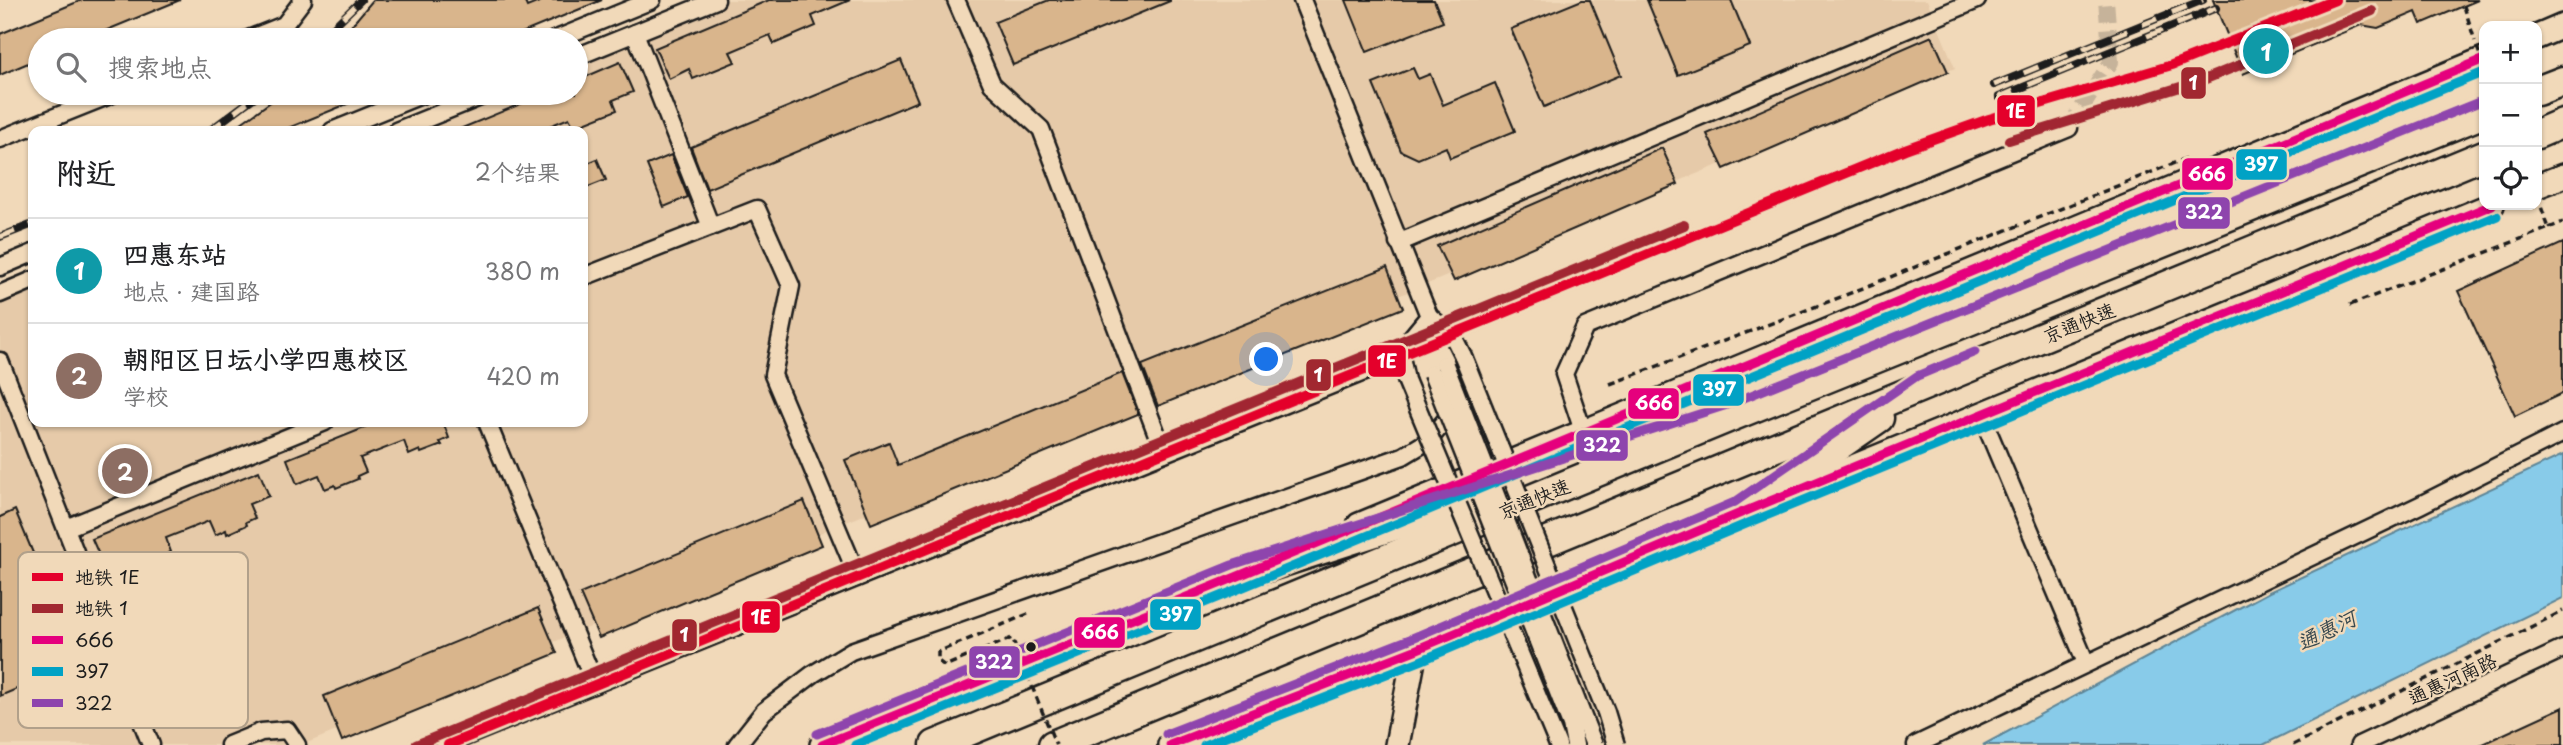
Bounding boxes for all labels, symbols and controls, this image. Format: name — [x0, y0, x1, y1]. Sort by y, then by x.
map controls — [2479, 21, 2542, 210]
button: + — [2479, 21, 2542, 84]
pin: 1 — [2243, 25, 2289, 77]
search box — [28, 28, 588, 105]
text: 搜索地点 — [108, 47, 212, 86]
icon: search — [52, 48, 90, 86]
line badge: 1 — [2180, 66, 2207, 100]
text: 1 — [2188, 68, 2198, 96]
button: − — [2479, 84, 2542, 147]
line badge: 1E — [1996, 94, 2036, 128]
text: 1E — [2006, 96, 2027, 124]
button: locate — [2479, 147, 2542, 210]
line badge: 397 — [2235, 148, 2288, 181]
text: 附近 — [56, 149, 116, 194]
text: 397 — [2244, 149, 2278, 177]
text: 2个结果 — [475, 154, 560, 189]
line badge: 666 — [2181, 157, 2234, 191]
text: 666 — [2188, 159, 2226, 187]
line badge: 322 — [2177, 196, 2231, 230]
text: 322 — [2185, 197, 2223, 225]
text: 四惠东站 — [123, 234, 227, 273]
text: 1 — [74, 253, 85, 288]
text: 380 m — [485, 253, 560, 288]
text: 地点 · 建国路 — [123, 273, 260, 308]
street label: 京通快速 — [2039, 295, 2119, 349]
text: 朝阳区日坛小学四惠校区 — [123, 339, 409, 378]
your location — [1249, 342, 1283, 376]
line badge: 1E — [1367, 344, 1407, 378]
text: 1E — [1377, 346, 1398, 374]
text: 2 — [71, 358, 87, 393]
text: 420 m — [486, 358, 560, 393]
line badge: 1 — [1305, 358, 1332, 392]
text: 1 — [1313, 360, 1323, 388]
line badge: 397 — [1692, 373, 1745, 407]
text: 397 — [1702, 374, 1736, 402]
text: 学校 — [123, 378, 169, 413]
line badge: 666 — [1627, 387, 1680, 420]
text: 666 — [1635, 388, 1673, 416]
line badge: 322 — [1575, 429, 1629, 462]
text: 322 — [1583, 430, 1621, 458]
pin: 2 — [102, 445, 148, 497]
street label: 京通快速 — [1494, 471, 1574, 525]
legend — [18, 552, 248, 728]
text: 地铁 1E — [75, 562, 140, 590]
text: 地铁 1 — [75, 593, 128, 621]
line badge: 397 — [1149, 598, 1202, 631]
text: 397 — [1159, 599, 1193, 627]
water label: 通惠河 — [2291, 599, 2364, 657]
line badge: 1E — [741, 600, 781, 634]
text: 1E — [751, 602, 772, 630]
line badge: 666 — [1073, 616, 1126, 649]
text: 666 — [1081, 617, 1119, 645]
line badge: 1 — [671, 618, 698, 652]
text: 1 — [679, 620, 689, 648]
text: 666 — [75, 625, 114, 653]
unlabelled marker — [1024, 640, 1038, 654]
line badge: 322 — [968, 645, 1021, 679]
street label: 通惠河南路 — [2403, 645, 2501, 711]
text: 322 — [975, 647, 1013, 675]
text: 397 — [75, 656, 109, 684]
text: 322 — [75, 688, 113, 716]

